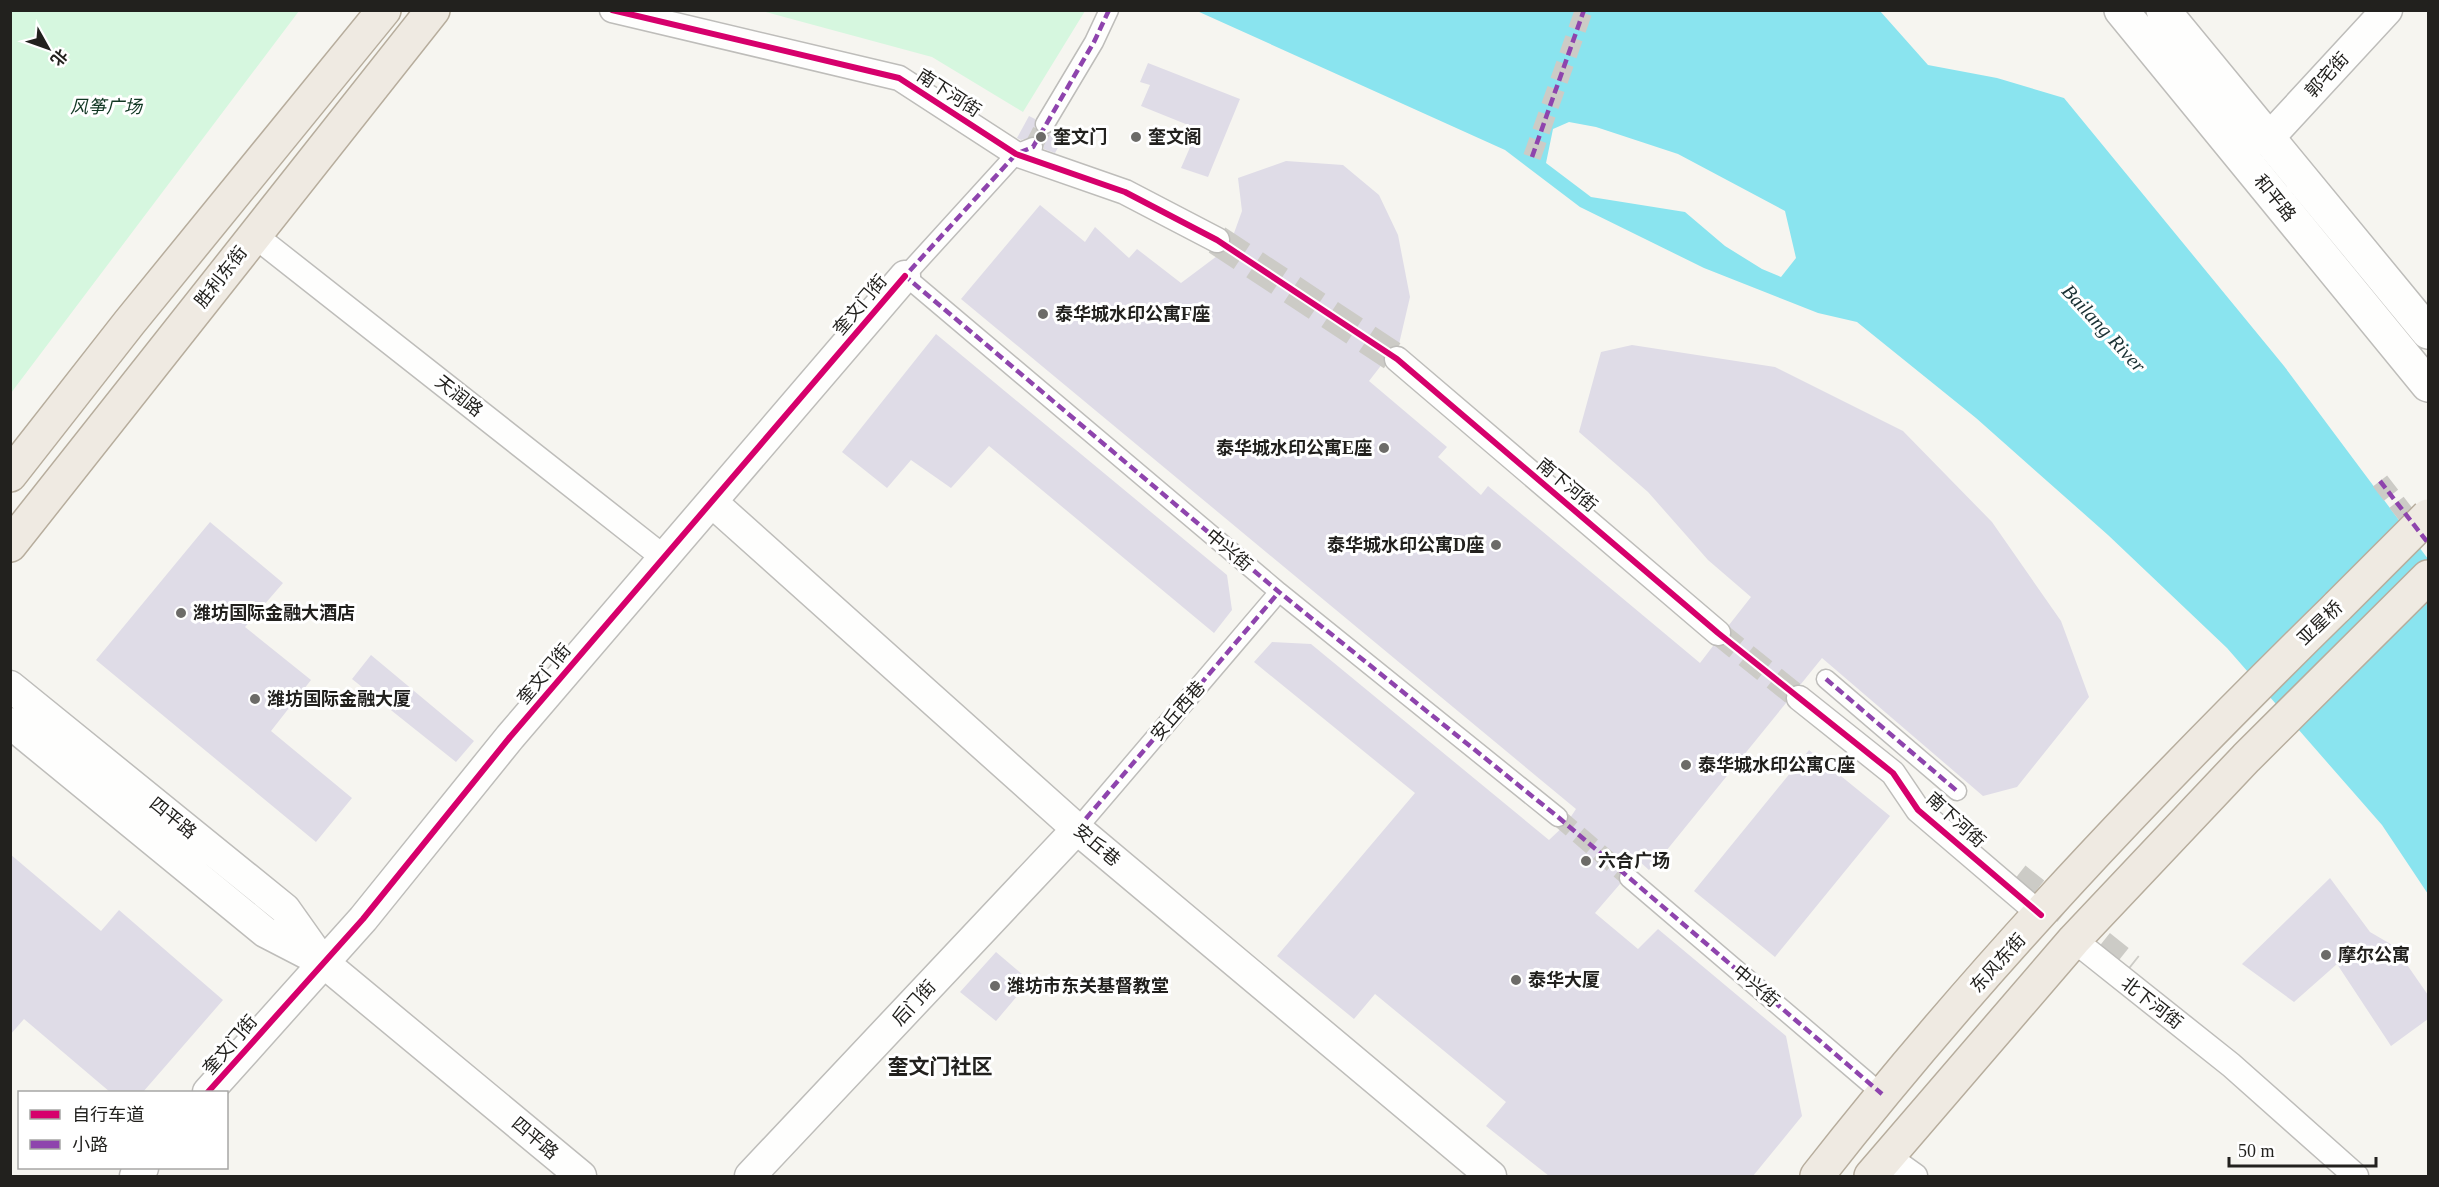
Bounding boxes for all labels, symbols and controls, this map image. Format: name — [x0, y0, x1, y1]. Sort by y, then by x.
north arrow — [18, 18, 78, 78]
text: 北 — [47, 46, 71, 69]
street label: 郭宅街 — [2301, 48, 2353, 102]
street label: 南下河街 — [913, 65, 985, 121]
park label: 风筝广场 — [70, 97, 144, 117]
place label: 奎文门 — [1053, 127, 1107, 147]
place label: 奎文阁 — [1148, 127, 1202, 147]
marker: 奎文门 — [1034, 130, 1048, 144]
marker: 奎文阁 — [1129, 130, 1143, 144]
street label: 和平路 — [2250, 171, 2300, 225]
street label: 胜利东街 — [191, 242, 251, 312]
street label: 奎文门街 — [829, 271, 891, 339]
water label: Bailang River — [2057, 280, 2150, 377]
place label: 泰华城水印公寓F座 — [1055, 304, 1210, 324]
marker: 泰华城水印公寓F座 — [1036, 307, 1050, 321]
street label: 天润路 — [432, 371, 486, 421]
place label: 泰华城水印公寓E座 — [1216, 438, 1372, 458]
marker: 泰华城水印公寓E座 — [1377, 441, 1391, 455]
street label: 南下河街 — [1533, 454, 1601, 516]
street label: 中兴街 — [1202, 525, 1256, 575]
place label: 泰华城水印公寓D座 — [1327, 535, 1484, 555]
marker: 泰华城水印公寓D座 — [1489, 538, 1503, 552]
street label: 亚星桥 — [2294, 597, 2346, 649]
place label: 潍坊国际金融大酒店 — [193, 603, 355, 623]
marker: 潍坊国际金融大酒店 — [174, 606, 188, 620]
street label: 奎文门街 — [513, 640, 575, 708]
street label: 安丘西巷 — [1147, 677, 1209, 745]
place label: 潍坊国际金融大厦 — [267, 689, 411, 709]
marker: 潍坊国际金融大厦 — [248, 692, 262, 706]
place label: 泰华城水印公寓C座 — [1698, 755, 1855, 775]
marker: 泰华城水印公寓C座 — [1679, 758, 1693, 772]
street label: 南下河街 — [1923, 788, 1989, 852]
street label: 四平路 — [146, 793, 200, 843]
street label: 安丘巷 — [1070, 820, 1124, 870]
place label: 六合广场 — [1598, 851, 1670, 871]
marker: 六合广场 — [1579, 854, 1593, 868]
street label: 东风东街 — [1966, 930, 2030, 996]
place label: 摩尔公寓 — [2338, 945, 2410, 965]
marker: 摩尔公寓 — [2319, 948, 2333, 962]
street label: 中兴街 — [1729, 961, 1783, 1011]
place label: 泰华大厦 — [1528, 970, 1600, 990]
marker: 泰华大厦 — [1509, 973, 1523, 987]
street label: 北下河街 — [2117, 973, 2187, 1033]
street label: 后门街 — [888, 976, 940, 1030]
place label: 潍坊市东关基督教堂 — [1007, 976, 1169, 996]
marker: 潍坊市东关基督教堂 — [988, 979, 1002, 993]
street label: 奎文门街 — [199, 1011, 261, 1079]
district label: 奎文门社区 — [888, 1055, 993, 1079]
legend — [18, 1091, 228, 1169]
text: 自行车道 — [72, 1105, 144, 1125]
street label: 四平路 — [508, 1113, 562, 1163]
scale bar — [2229, 1130, 2376, 1168]
text: 小路 — [72, 1135, 108, 1155]
text: 50 m — [2238, 1141, 2275, 1161]

